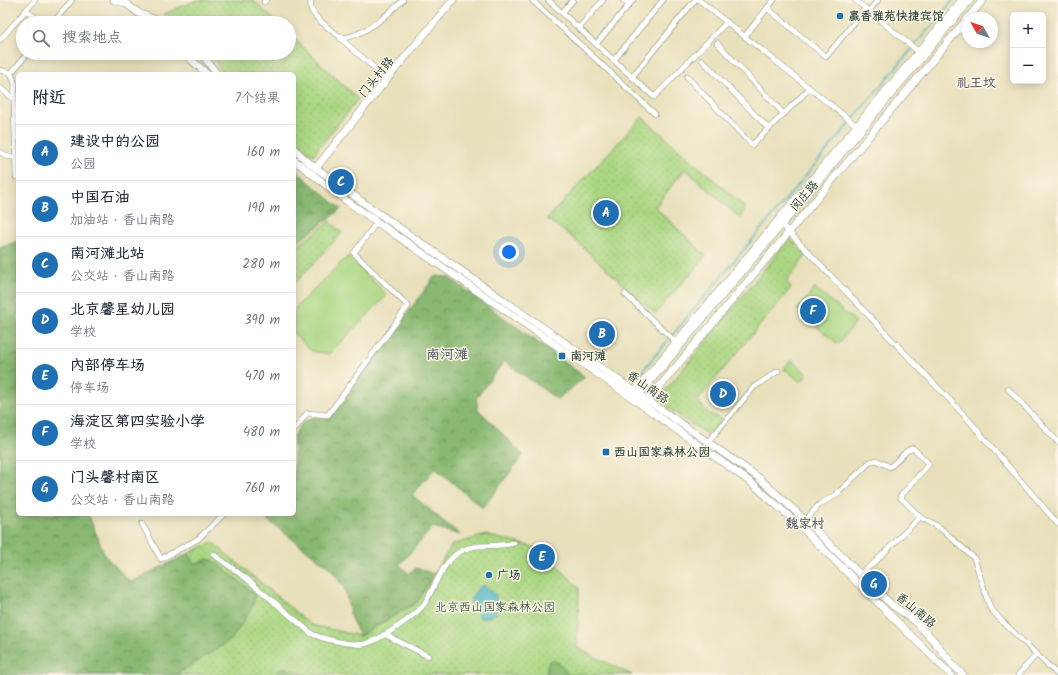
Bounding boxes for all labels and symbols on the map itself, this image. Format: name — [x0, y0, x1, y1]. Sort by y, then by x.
place label: 赢香雅苑快捷宾馆 — [848, 7, 944, 26]
marker: 赢香雅苑快捷宾馆 — [835, 11, 845, 21]
north arrow — [962, 12, 998, 48]
street label: 门头村路 — [354, 53, 399, 102]
district label: 礼王坟 — [956, 73, 996, 94]
pin: C — [328, 167, 354, 197]
street label: 闵庄路 — [786, 176, 823, 216]
pin: A — [593, 198, 619, 228]
your location — [499, 242, 519, 262]
pin: F — [800, 296, 826, 326]
pin: B — [589, 319, 615, 349]
district label: 南河滩 — [426, 344, 468, 366]
place label: 南河滩 — [570, 347, 606, 366]
marker: 南河滩 — [557, 351, 567, 361]
street label: 香山南路 — [623, 366, 673, 409]
pin: D — [710, 379, 736, 409]
place label: 西山国家森林公园 — [614, 443, 710, 462]
marker: 西山国家森林公园 — [601, 447, 611, 457]
district label: 魏家村 — [785, 514, 825, 535]
pin: E — [529, 542, 555, 572]
place label: 广场 — [497, 566, 521, 585]
pin: G — [861, 569, 887, 599]
marker: 广场 — [484, 570, 494, 580]
street label: 香山南路 — [891, 588, 940, 633]
park label: 北京西山国家森林公园 — [435, 598, 555, 617]

